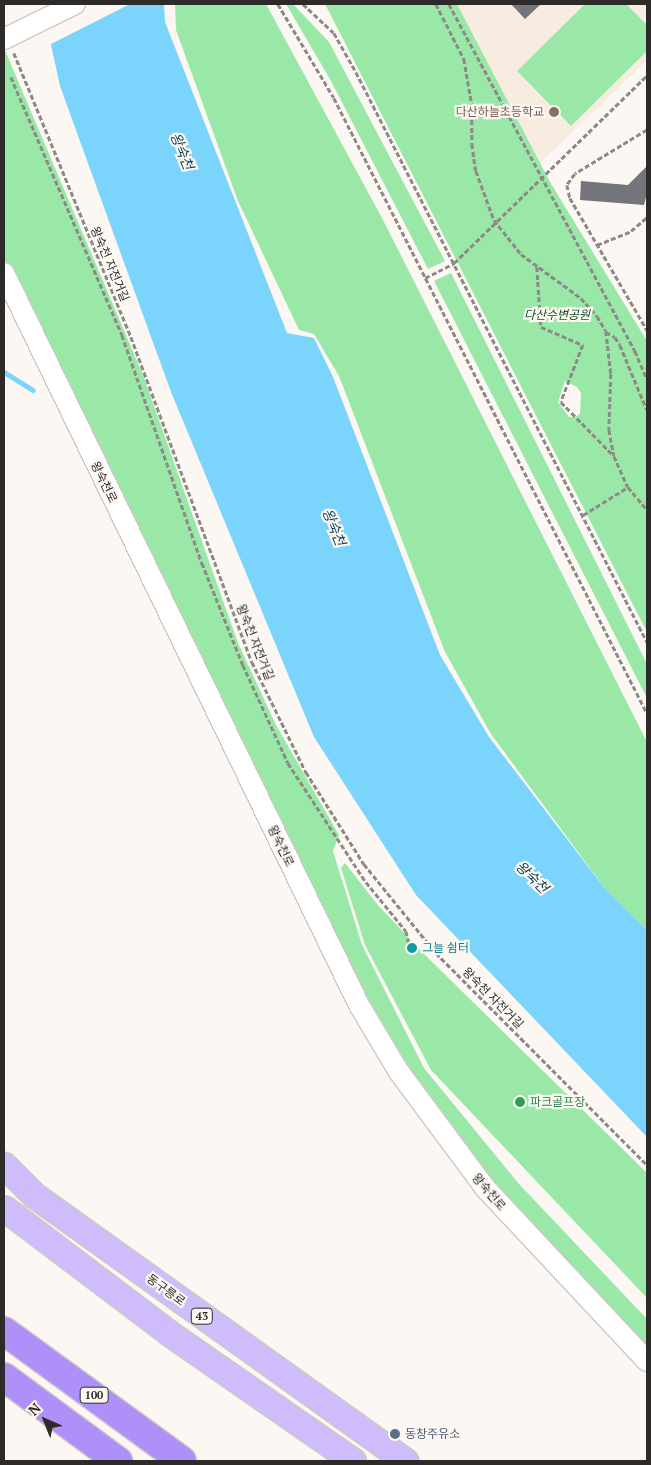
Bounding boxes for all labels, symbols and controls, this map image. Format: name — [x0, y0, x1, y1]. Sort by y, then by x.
place label: 다산하늘초등학교 — [456, 105, 544, 119]
marker: 다산하늘초등학교 — [548, 106, 560, 118]
water label: 왕숙천 — [167, 130, 197, 172]
street label: 왕숙천 자전거길 — [88, 224, 132, 304]
park label: 다산수변공원 — [524, 308, 590, 322]
street label: 왕숙천로 — [88, 459, 120, 505]
water label: 왕숙천 — [319, 506, 349, 548]
street label: 왕숙천 자전거길 — [233, 602, 277, 682]
street label: 왕숙천로 — [265, 823, 297, 869]
water label: 왕숙천 — [512, 858, 552, 896]
place label: 그늘 쉼터 — [422, 941, 469, 955]
marker: 그늘 쉼터 — [406, 942, 418, 954]
street label: 왕숙천 자전거길 — [460, 965, 526, 1031]
place label: 파크골프장 — [530, 1095, 585, 1109]
marker: 파크골프장 — [514, 1096, 526, 1108]
street label: 왕숙천로 — [469, 1171, 509, 1213]
street label: 동구릉로 — [144, 1271, 188, 1309]
road number: 43 — [191, 1308, 213, 1324]
road number: 100 — [79, 1386, 109, 1404]
north arrow — [20, 1395, 70, 1445]
text: N — [24, 1398, 45, 1419]
place label: 동창주유소 — [405, 1427, 460, 1441]
marker: 동창주유소 — [389, 1428, 401, 1440]

